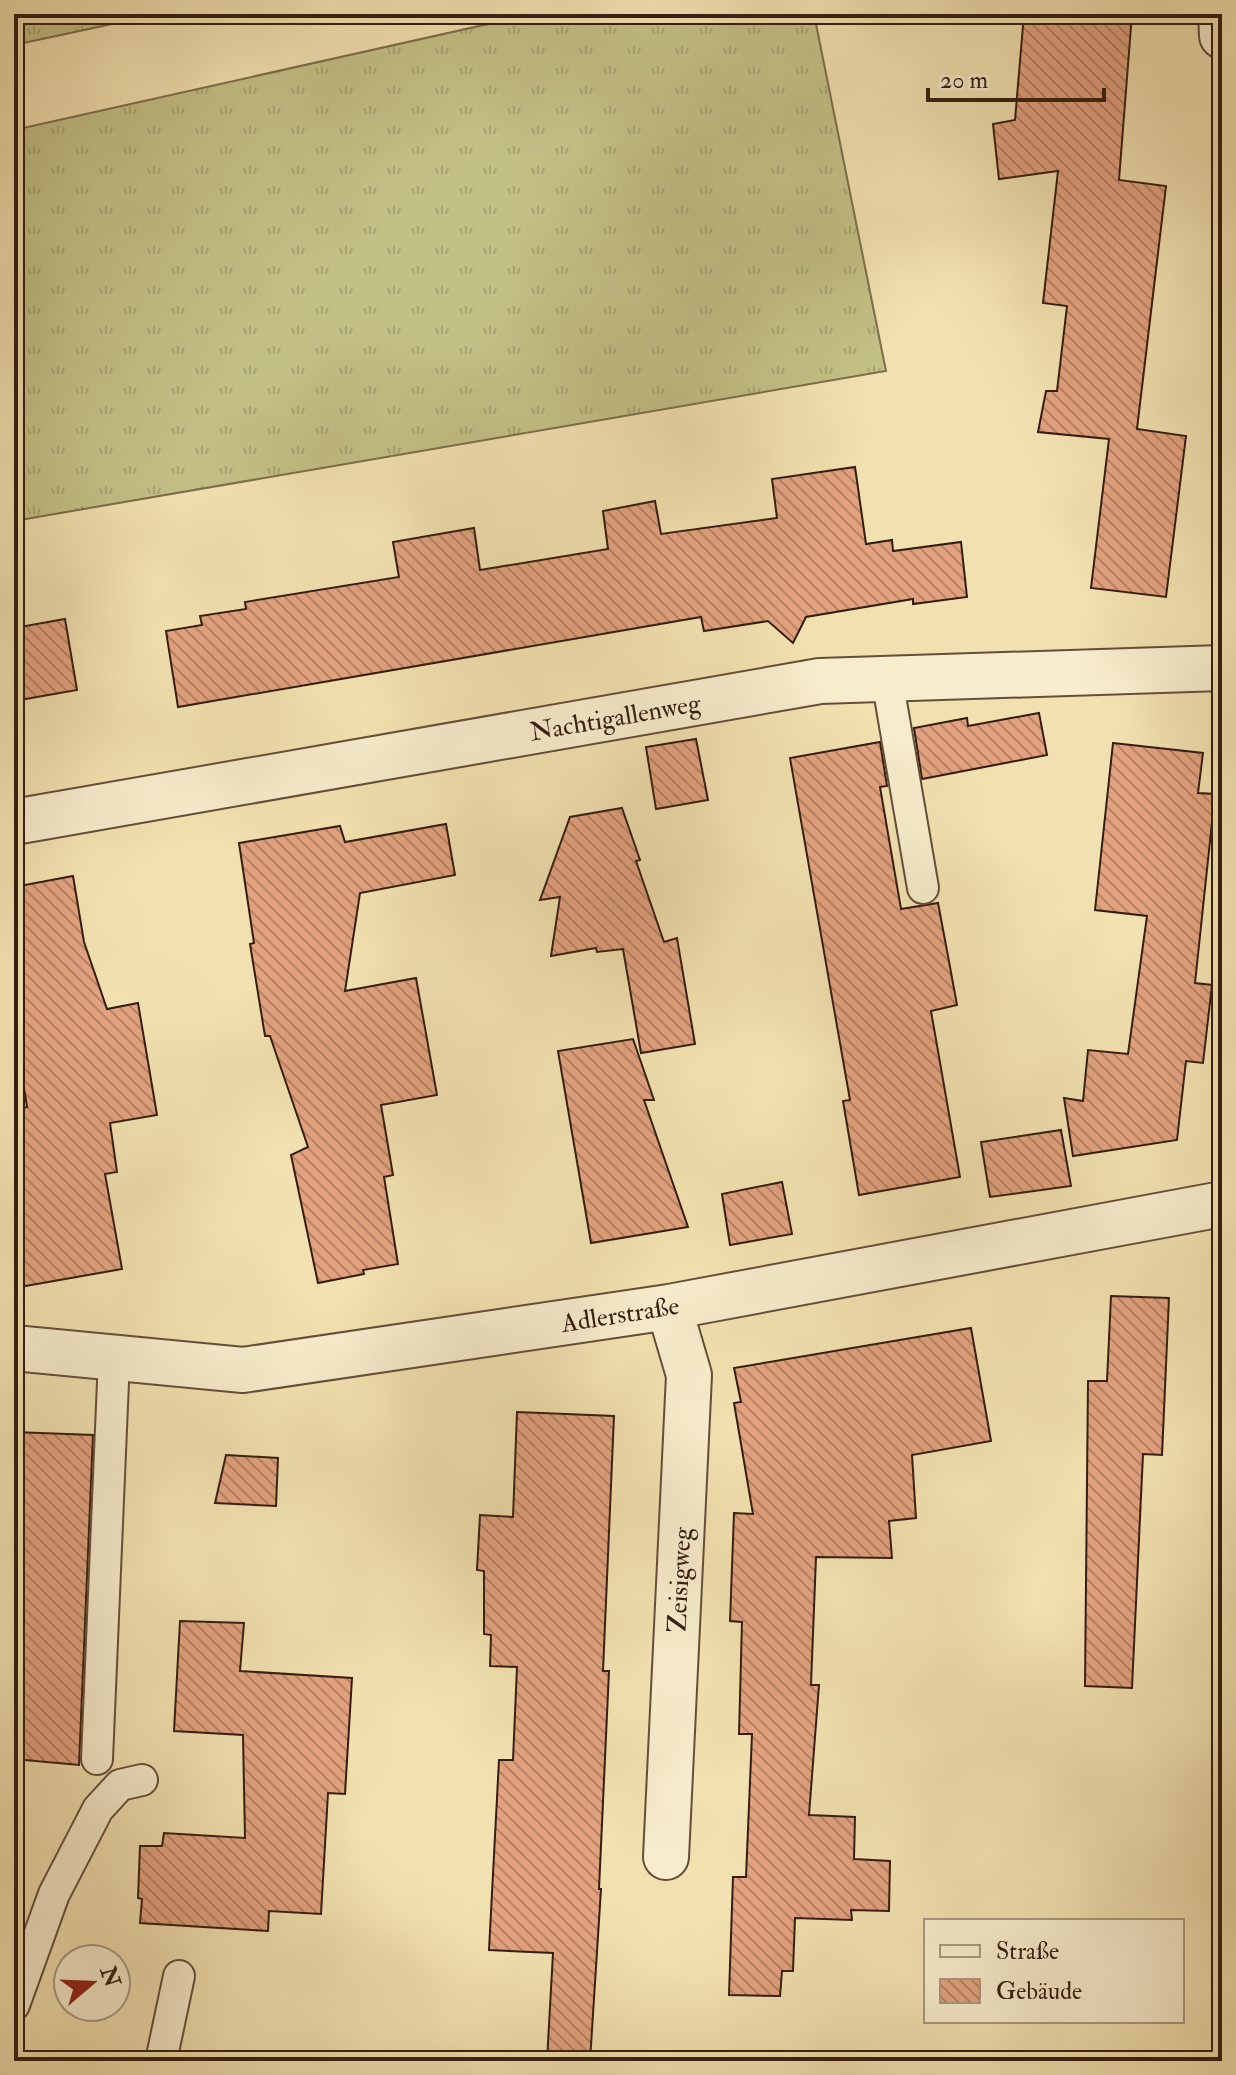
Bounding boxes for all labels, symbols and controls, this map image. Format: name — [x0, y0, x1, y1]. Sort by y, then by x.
scale bar — [928, 52, 1104, 102]
text: 20 m — [940, 65, 989, 96]
street label: Nachtigallenweg — [527, 687, 704, 749]
street label: Adlerstraße — [558, 1290, 682, 1340]
street label: Zeisigweg — [661, 1525, 699, 1634]
legend — [924, 1919, 1184, 2023]
text: Straße — [996, 1936, 1059, 1967]
north arrow — [52, 1943, 132, 2023]
text: N — [93, 1962, 127, 1991]
text: Gebäude — [996, 1976, 1082, 2007]

